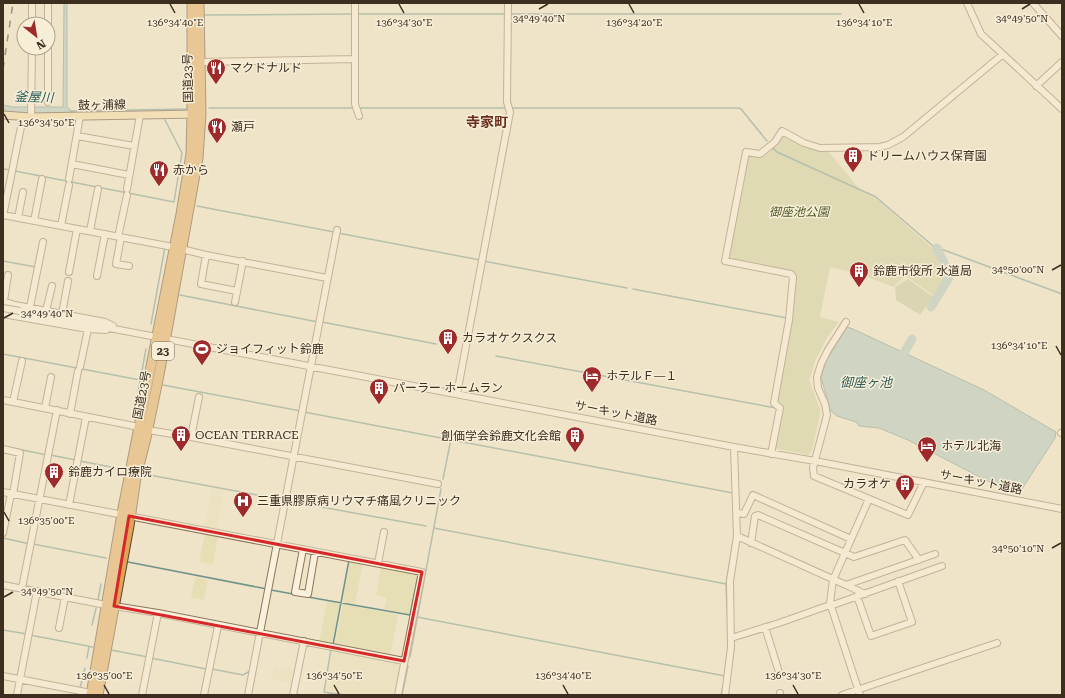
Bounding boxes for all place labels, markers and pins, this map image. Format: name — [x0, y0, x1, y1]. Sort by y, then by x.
restaurant icon: マクドナルド — [205, 57, 227, 85]
place label: マクドナルド — [230, 61, 302, 75]
restaurant icon: 瀬戸 — [206, 116, 228, 144]
place label: 瀬戸 — [231, 120, 255, 134]
building icon: ドリームハウス保育園 — [842, 145, 864, 173]
place label: ドリームハウス保育園 — [867, 149, 987, 163]
restaurant icon: 赤から — [148, 159, 170, 187]
place label: 赤から — [173, 163, 209, 177]
building icon: 鈴鹿市役所 水道局 — [848, 260, 870, 288]
place label: 鈴鹿市役所 水道局 — [873, 264, 972, 278]
building icon: カラオケクスクス — [437, 327, 459, 355]
place label: カラオケクスクス — [462, 331, 557, 345]
sports icon: ジョイフィット鈴鹿 — [191, 338, 213, 366]
place label: ジョイフィット鈴鹿 — [216, 342, 324, 356]
hotel icon: ホテルＦ―１ — [581, 365, 603, 393]
place label: ホテルＦ―１ — [606, 369, 677, 383]
building icon: パーラー ホームラン — [368, 377, 390, 405]
place label: パーラー ホームラン — [393, 381, 503, 395]
building icon: OCEAN TERRACE — [170, 424, 192, 452]
building icon: 創価学会鈴鹿文化会館 — [564, 425, 586, 453]
place label: OCEAN TERRACE — [195, 428, 299, 442]
place label: 創価学会鈴鹿文化会館 — [441, 429, 561, 443]
hotel icon: ホテル北海 — [916, 435, 938, 463]
place label: ホテル北海 — [941, 439, 1001, 453]
building icon: 鈴鹿カイロ療院 — [43, 461, 65, 489]
place label: 鈴鹿カイロ療院 — [68, 465, 152, 479]
building icon: カラオケ — [894, 473, 916, 501]
place label: カラオケ — [843, 477, 891, 491]
hospital icon: 三重県膠原病リウマチ痛風クリニック — [232, 490, 254, 518]
place label: 三重県膠原病リウマチ痛風クリニック — [257, 494, 461, 508]

